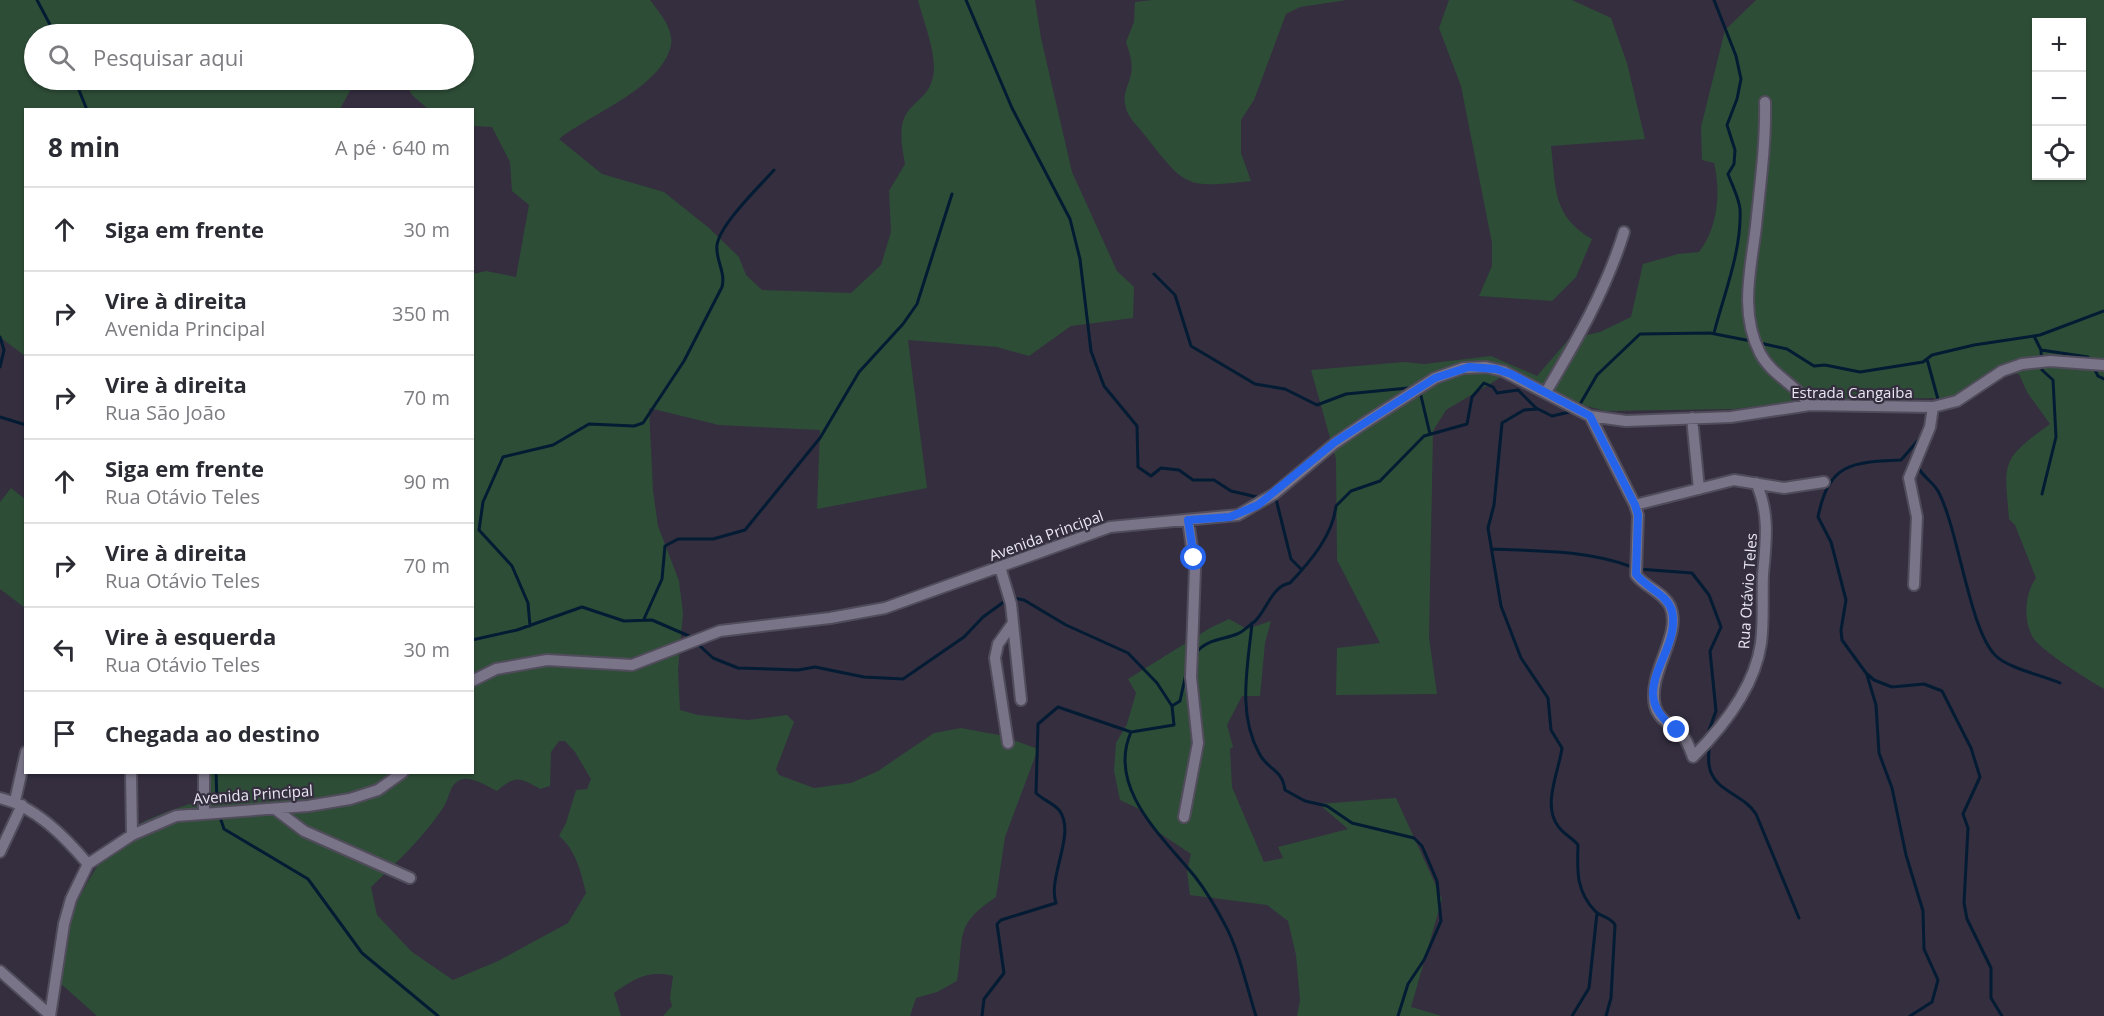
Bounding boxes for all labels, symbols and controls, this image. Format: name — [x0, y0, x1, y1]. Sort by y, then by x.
map controls — [2032, 18, 2086, 180]
button: + — [2032, 18, 2086, 72]
search box — [24, 24, 474, 90]
icon: search — [45, 41, 78, 74]
text: Pesquisar aqui — [93, 42, 244, 72]
button: − — [2032, 72, 2086, 126]
button: locate — [2032, 126, 2086, 180]
text: 8 min — [48, 129, 120, 165]
text: A pé · 640 m — [335, 134, 450, 161]
icon: ahead — [48, 213, 81, 246]
text: Siga em frente — [105, 214, 264, 244]
text: 30 m — [403, 216, 450, 243]
text: Vire à direita — [105, 285, 247, 315]
icon: right — [48, 297, 81, 330]
text: 350 m — [392, 300, 450, 327]
text: Avenida Principal — [105, 315, 265, 342]
text: Vire à direita — [105, 369, 247, 399]
icon: right — [48, 381, 81, 414]
street label: Estrada Cangaiba — [1791, 382, 1913, 402]
text: 70 m — [403, 384, 450, 411]
text: Rua São João — [105, 399, 226, 426]
text: Siga em frente — [105, 453, 264, 483]
icon: ahead — [48, 465, 81, 498]
text: 90 m — [403, 468, 450, 495]
text: Rua Otávio Teles — [105, 483, 260, 510]
street label: Avenida Principal — [986, 505, 1106, 565]
street label: Rua Otávio Teles — [1733, 532, 1761, 650]
text: Vire à direita — [105, 537, 247, 567]
route start — [1180, 544, 1206, 570]
icon: right — [48, 549, 81, 582]
text: 70 m — [403, 552, 450, 579]
text: Rua Otávio Teles — [105, 567, 260, 594]
text: Vire à esquerda — [105, 621, 276, 651]
icon: left — [48, 633, 81, 666]
text: 30 m — [403, 636, 450, 663]
text: Rua Otávio Teles — [105, 651, 260, 678]
route end — [1663, 716, 1689, 742]
icon: arrive — [48, 717, 81, 750]
text: Chegada ao destino — [105, 718, 320, 748]
street label: Avenida Principal — [192, 780, 314, 808]

